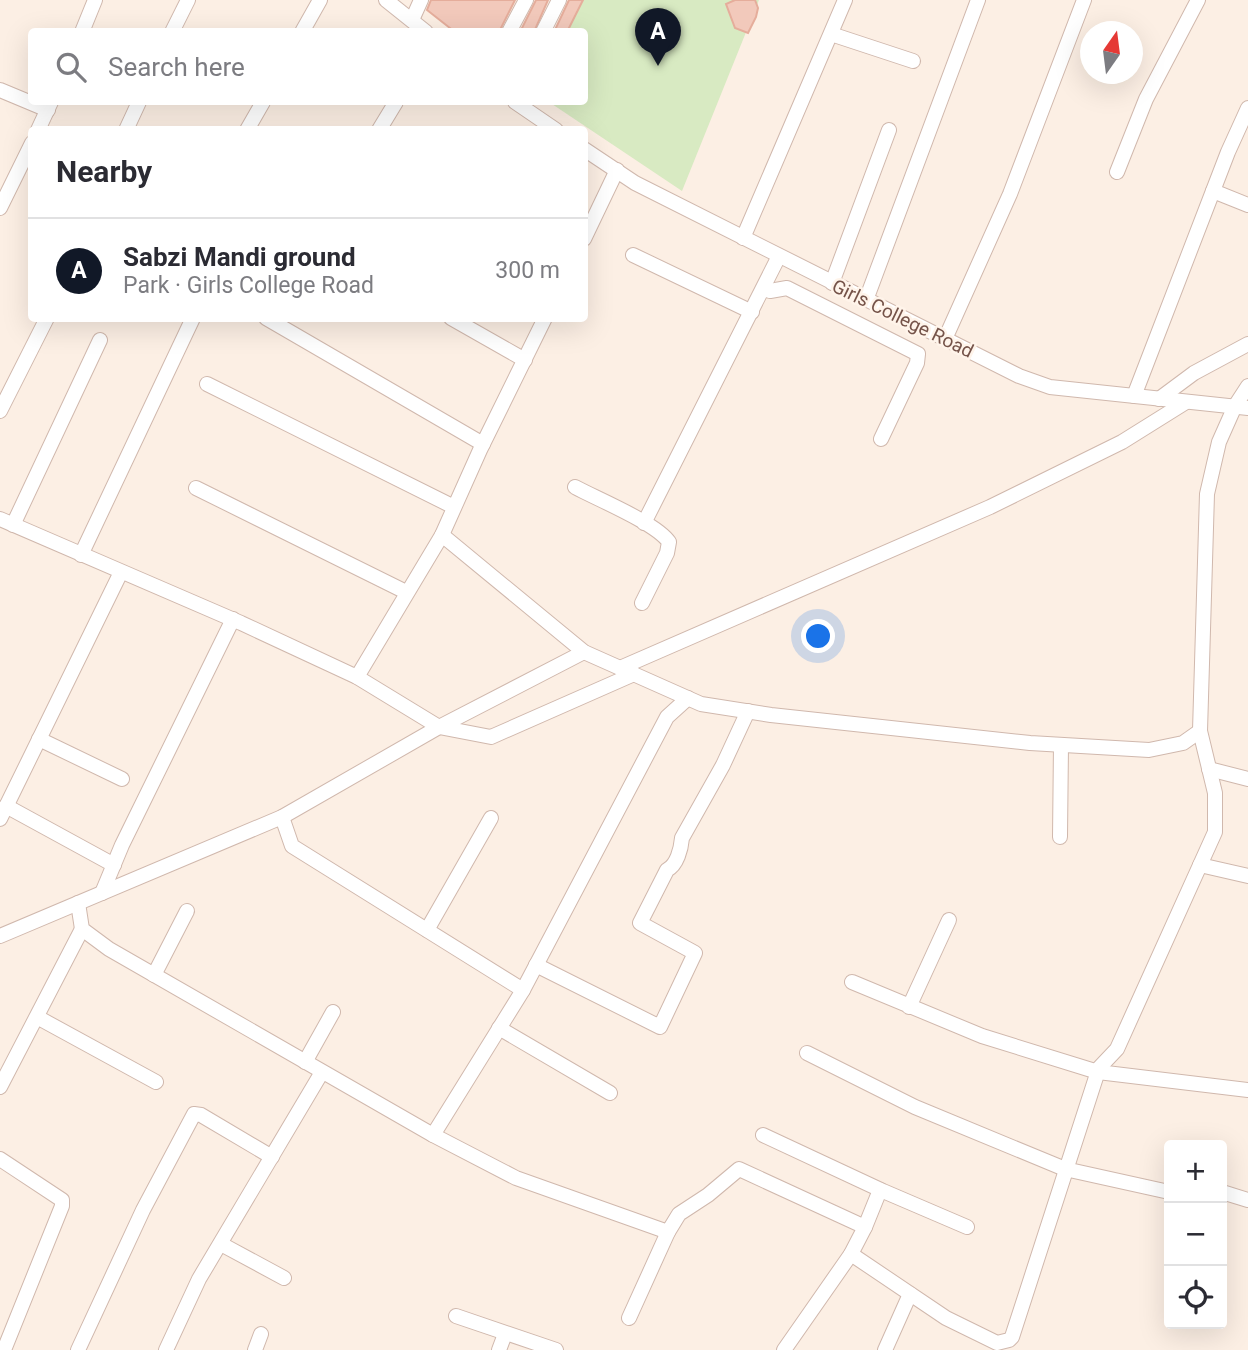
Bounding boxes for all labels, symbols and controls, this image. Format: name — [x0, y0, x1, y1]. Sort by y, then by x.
pin: A — [635, 8, 681, 66]
north arrow — [1080, 21, 1143, 84]
search box — [28, 28, 588, 105]
icon: search — [52, 48, 90, 86]
text: Search here — [108, 52, 245, 82]
text: Nearby — [56, 154, 152, 189]
text: Sabzi Mandi ground — [123, 242, 356, 272]
text: A — [71, 257, 87, 284]
text: 300 m — [495, 257, 560, 284]
text: Park · Girls College Road — [123, 272, 374, 299]
street label: Girls College Road — [828, 274, 977, 363]
your location — [801, 619, 835, 653]
map controls — [1164, 1140, 1227, 1329]
button: + — [1164, 1140, 1227, 1203]
button: − — [1164, 1203, 1227, 1266]
button: locate — [1164, 1266, 1227, 1329]

